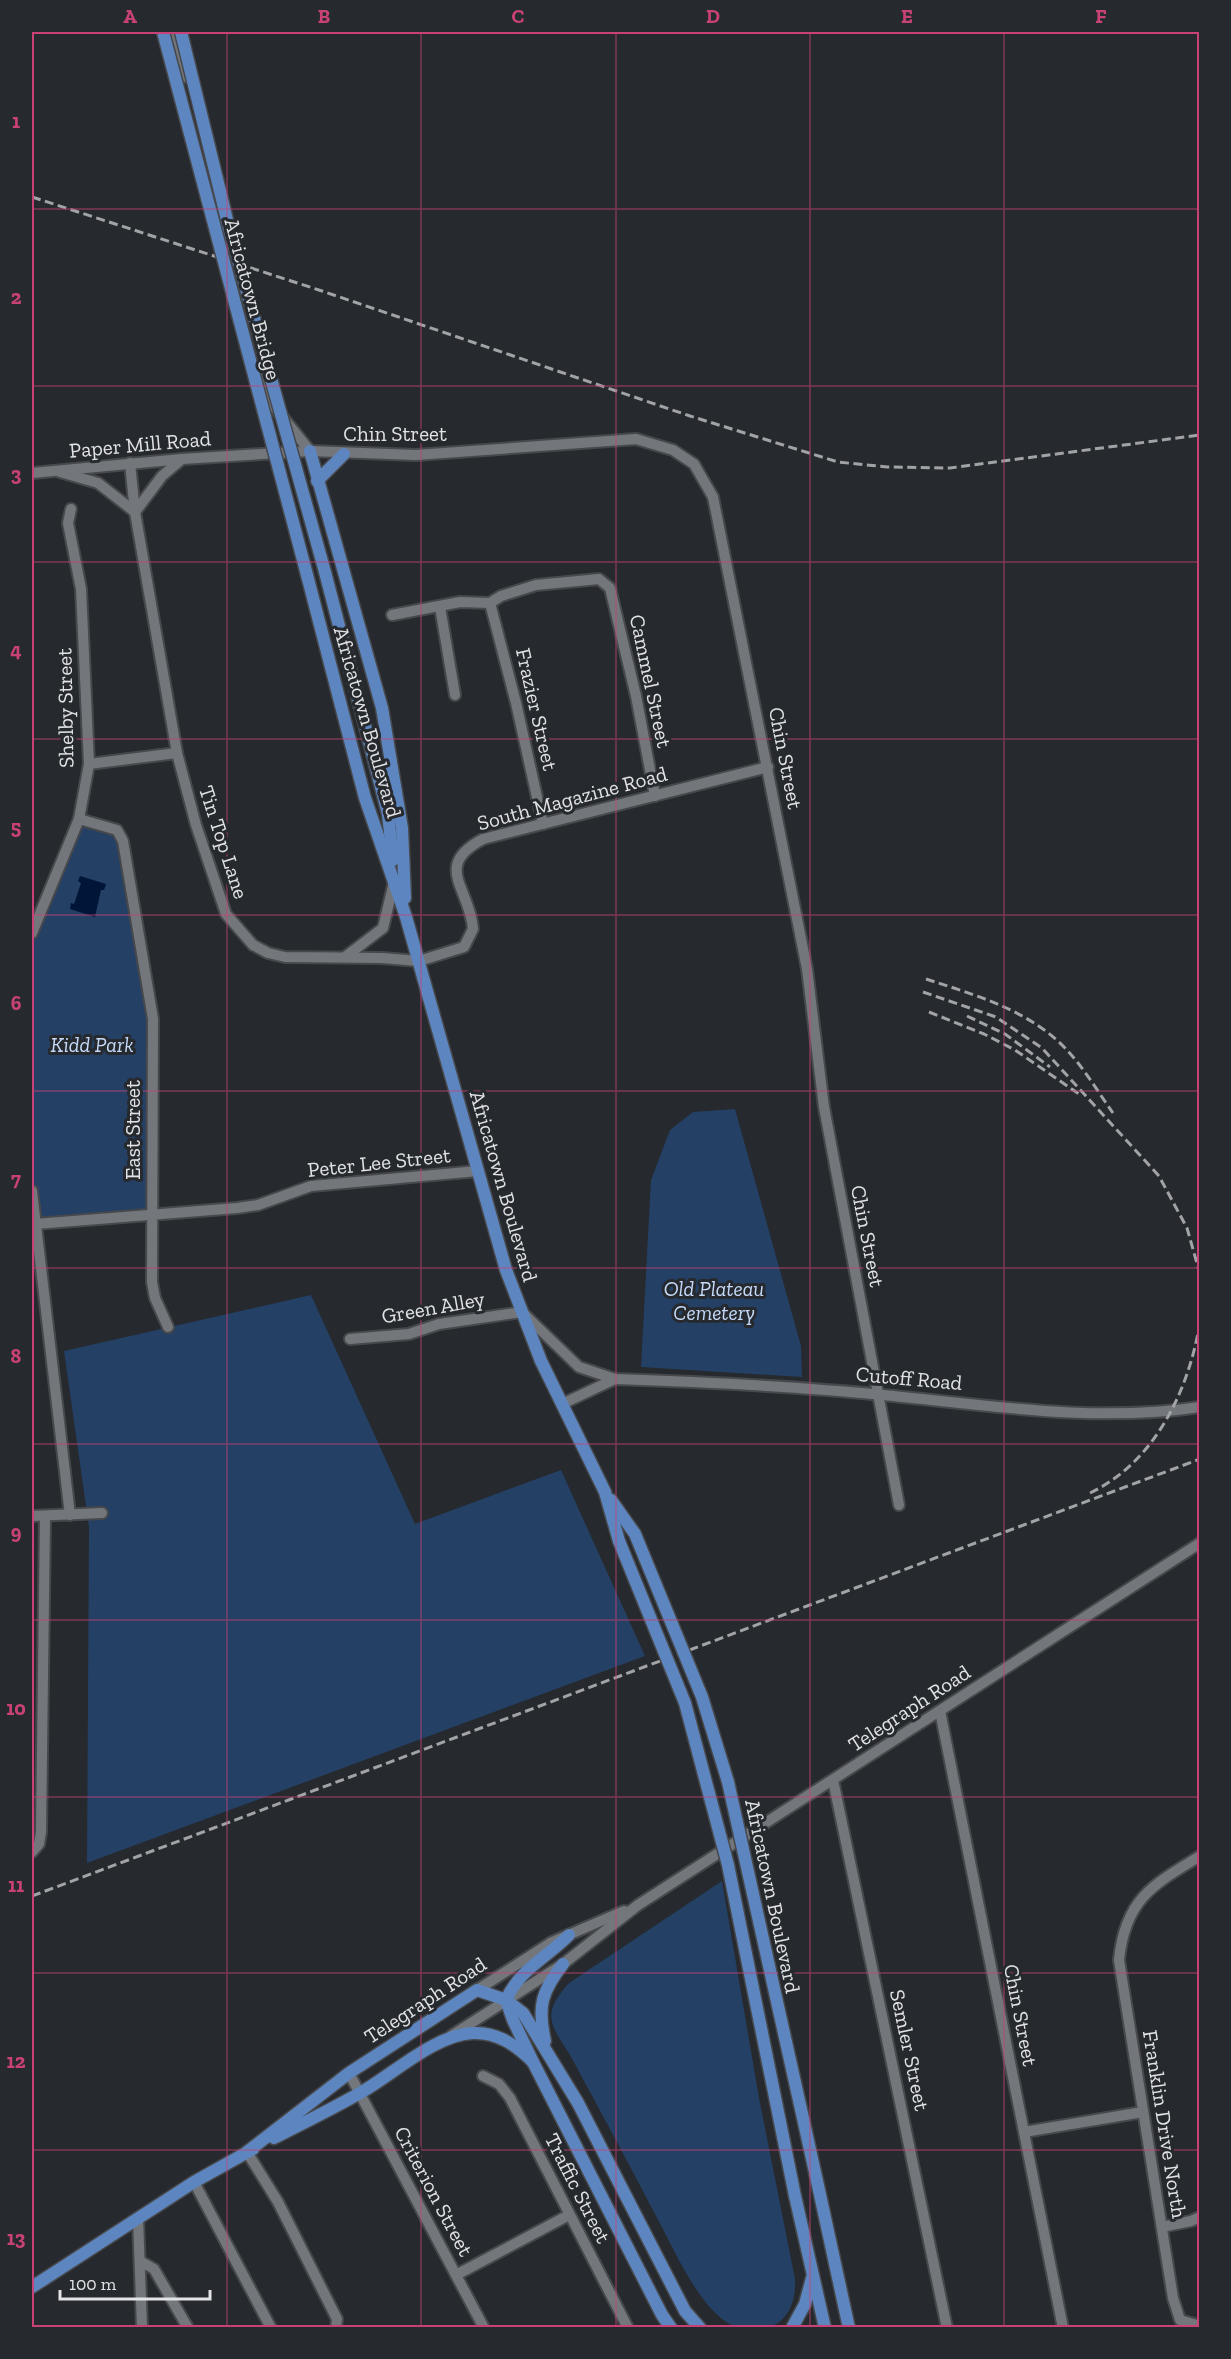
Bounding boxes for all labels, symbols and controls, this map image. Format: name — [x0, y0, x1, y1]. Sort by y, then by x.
text: A — [123, 4, 137, 28]
text: B — [318, 4, 330, 28]
text: C — [512, 4, 525, 28]
text: D — [706, 4, 720, 28]
text: E — [901, 4, 913, 28]
text: F — [1095, 4, 1107, 28]
text: 1 — [12, 109, 20, 133]
street label: Africatown Bridge — [219, 215, 287, 383]
text: 2 — [11, 285, 22, 309]
street label: Chin Street — [343, 421, 447, 446]
street label: Paper Mill Road — [68, 425, 212, 463]
text: 3 — [11, 462, 22, 486]
street label: Cammel Street — [625, 612, 677, 750]
street label: Africatown Boulevard — [329, 624, 407, 821]
text: 4 — [10, 638, 22, 662]
street label: Frazier Street — [511, 645, 563, 773]
street label: Shelby Street — [51, 648, 79, 768]
street label: Chin Street — [764, 705, 808, 811]
street label: South Magazine Road — [474, 761, 670, 835]
street label: Tin Top Lane — [194, 782, 254, 902]
text: 5 — [11, 815, 21, 839]
text: 6 — [11, 991, 22, 1015]
park label: Kidd Park — [50, 1032, 134, 1057]
street label: East Street — [120, 1080, 145, 1180]
street label: Africatown Boulevard — [465, 1088, 543, 1285]
street label: Peter Lee Street — [306, 1142, 452, 1182]
text: 7 — [11, 1167, 21, 1191]
street label: Chin Street — [846, 1183, 890, 1289]
park label: Old Plateau Cemetery — [664, 1276, 764, 1325]
street label: Green Alley — [379, 1286, 487, 1328]
text: 8 — [11, 1344, 22, 1368]
street label: Cutoff Road — [855, 1361, 964, 1395]
text: 9 — [11, 1520, 22, 1544]
street label: Telegraph Road — [843, 1659, 975, 1757]
text: 10 — [6, 1696, 26, 1720]
street label: Africatown Boulevard — [740, 1797, 806, 1996]
text: 11 — [8, 1873, 24, 1897]
street label: Telegraph Road — [359, 1951, 491, 2049]
street label: Chin Street — [999, 1962, 1043, 2068]
street label: Semler Street — [885, 1987, 935, 2113]
street label: Franklin Drive North — [1138, 2028, 1192, 2220]
text: 12 — [7, 2049, 26, 2073]
street label: Criterion Street — [389, 2122, 479, 2260]
street label: Traffic Street — [540, 2129, 616, 2247]
text: 13 — [7, 2226, 26, 2250]
scale bar — [60, 2263, 210, 2301]
text: 100 m — [69, 2273, 117, 2295]

